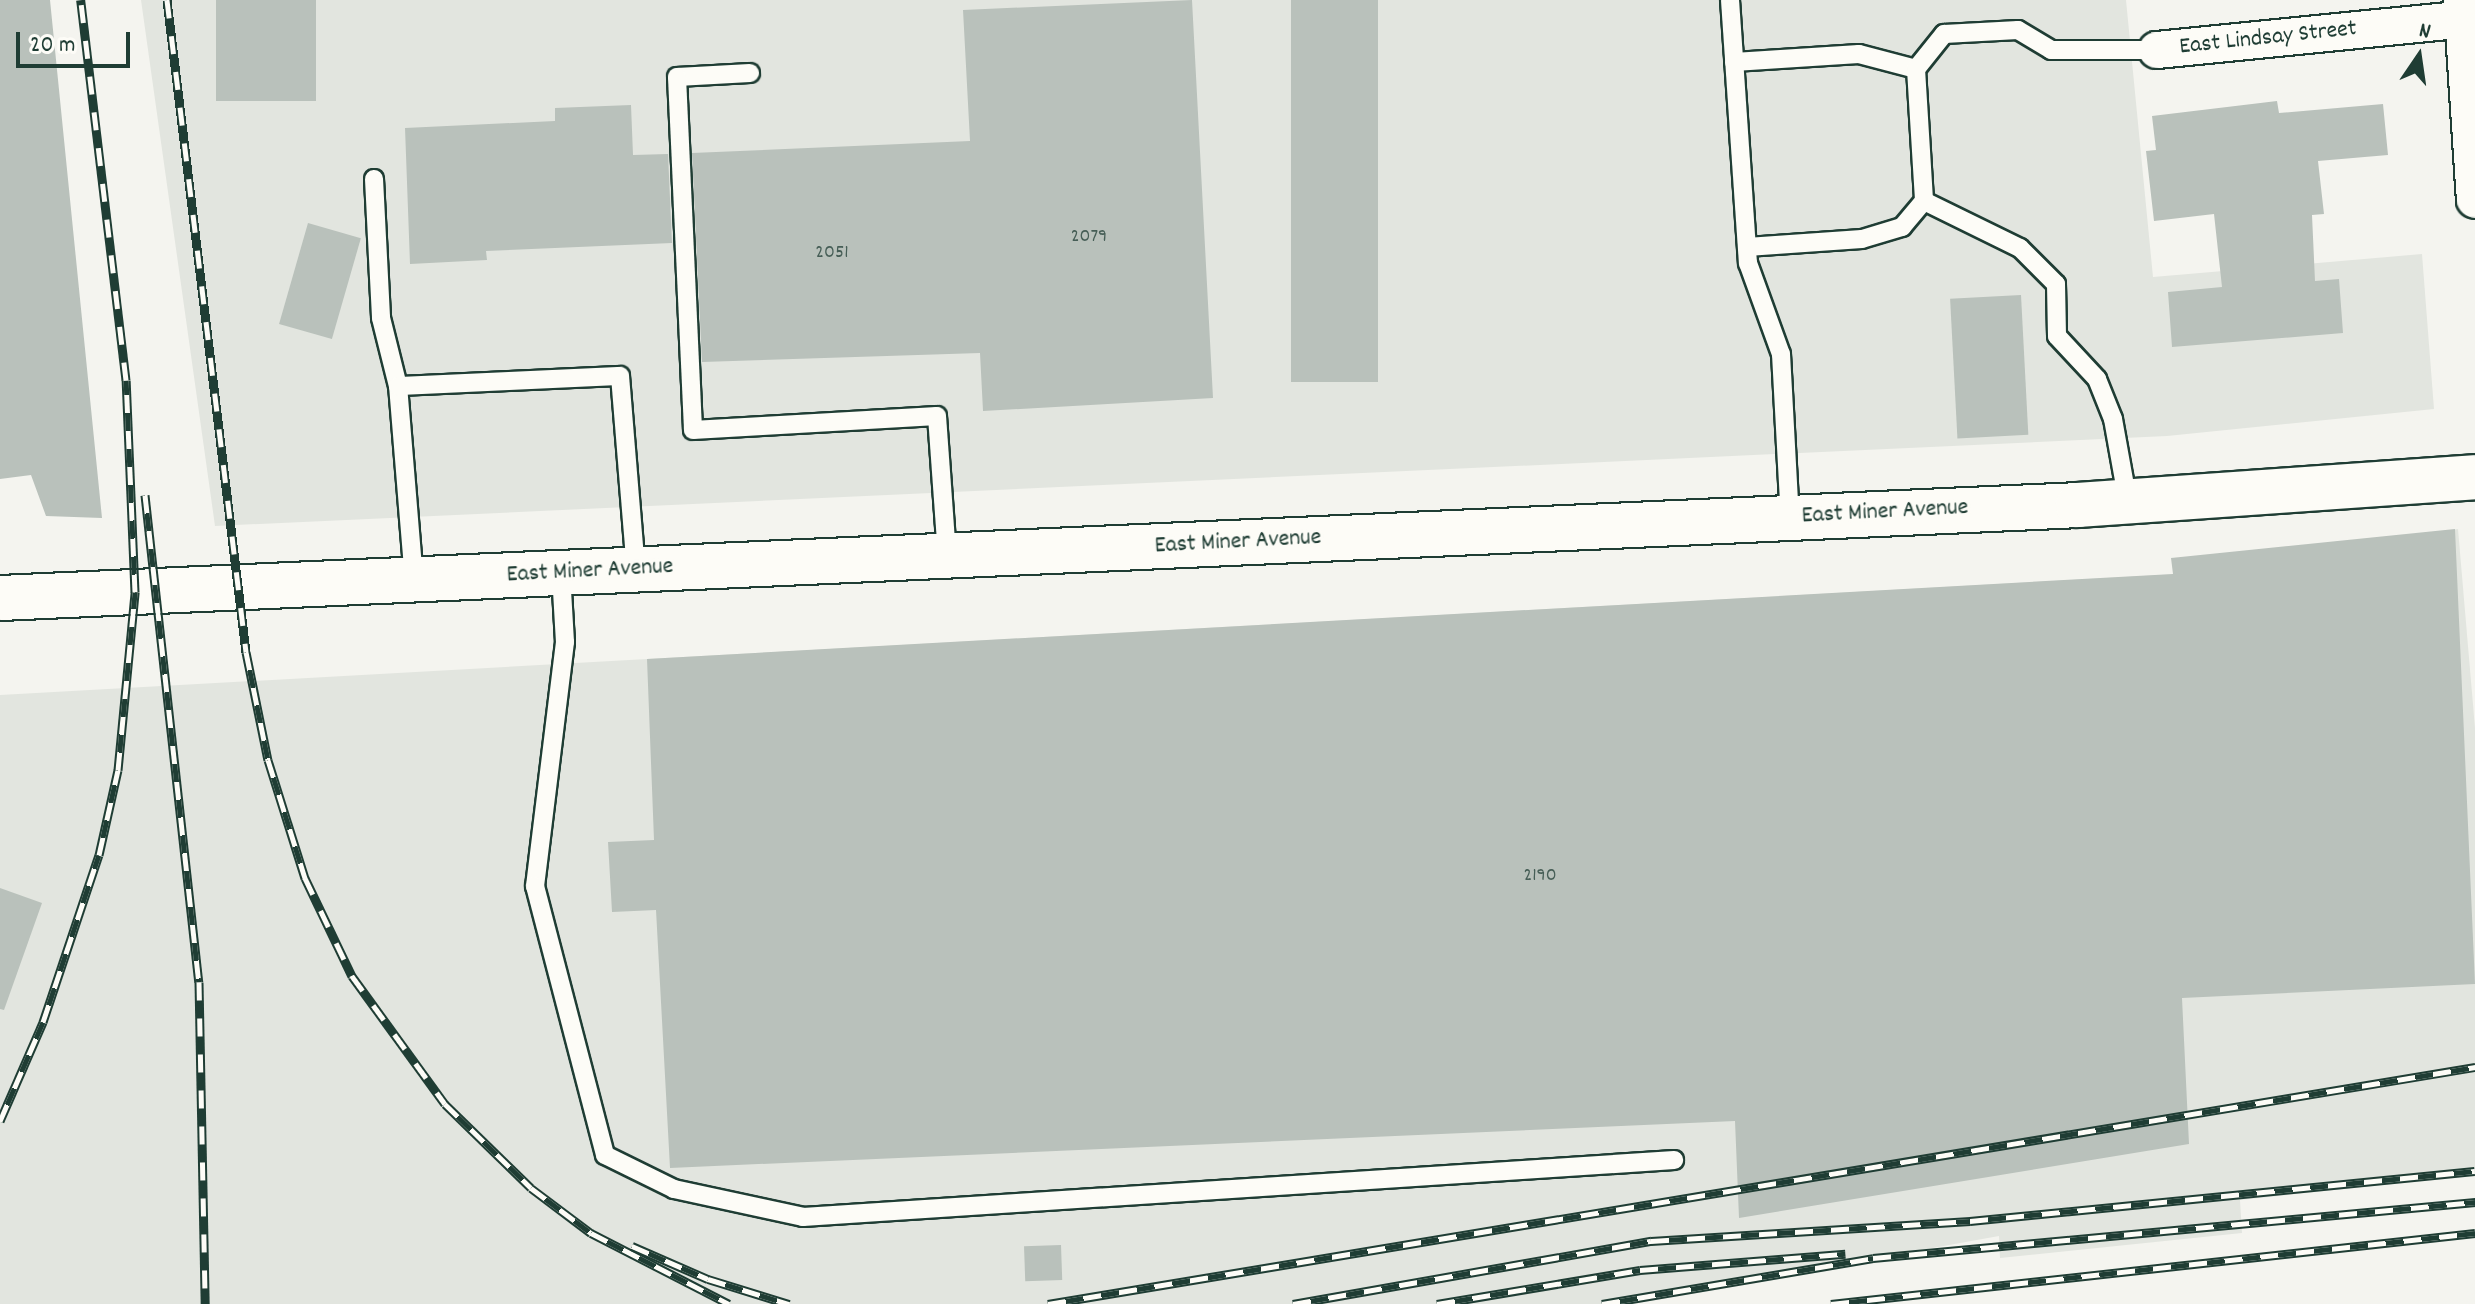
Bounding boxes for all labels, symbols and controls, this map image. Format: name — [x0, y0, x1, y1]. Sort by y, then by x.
street label: East Lindsay Street — [2178, 15, 2358, 63]
scale bar — [20, 16, 134, 66]
north arrow — [2379, 16, 2459, 96]
text: N — [2416, 16, 2433, 48]
text: 20 m — [30, 29, 76, 63]
house number: 2079 — [1071, 225, 1107, 249]
house number: 2051 — [815, 241, 849, 265]
street label: East Miner Avenue — [1801, 494, 1969, 532]
street label: East Miner Avenue — [1154, 524, 1322, 562]
street label: East Miner Avenue — [506, 553, 674, 591]
house number: 2190 — [1523, 864, 1557, 888]

